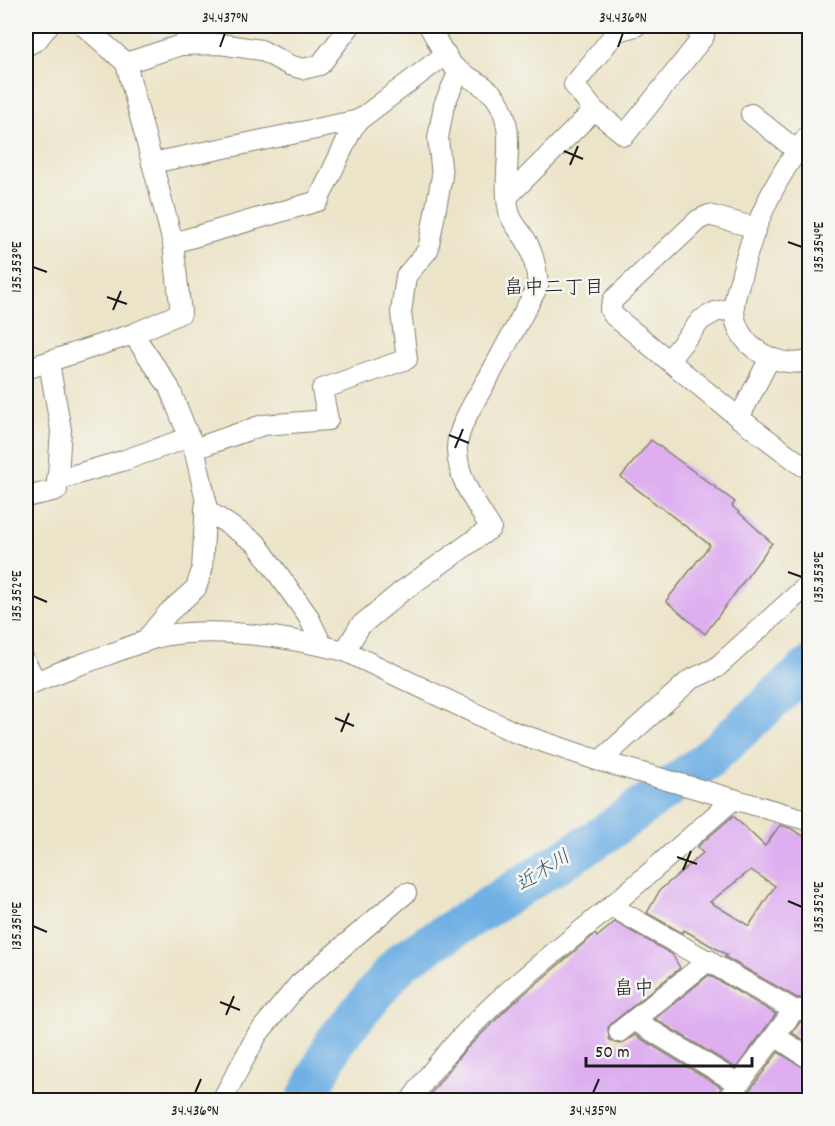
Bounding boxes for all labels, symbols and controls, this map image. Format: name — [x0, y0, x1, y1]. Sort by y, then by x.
text: 34.437°N — [202, 8, 248, 30]
text: 34.436°N — [599, 8, 647, 30]
text: 135.354°E — [809, 221, 831, 272]
text: 135.353°E — [7, 241, 29, 293]
district label: 畠中二丁目 — [504, 275, 604, 303]
text: 135.353°E — [809, 551, 831, 603]
text: 135.352°E — [7, 570, 29, 622]
water label: 近木川 — [511, 844, 577, 900]
text: 135.352°E — [809, 881, 831, 933]
text: 135.351°E — [7, 902, 29, 950]
district label: 畠中 — [614, 976, 654, 1004]
scale bar — [586, 1030, 752, 1068]
text: 50 m — [595, 1041, 630, 1066]
text: 34.436°N — [171, 1101, 219, 1123]
text: 34.435°N — [569, 1101, 617, 1123]

